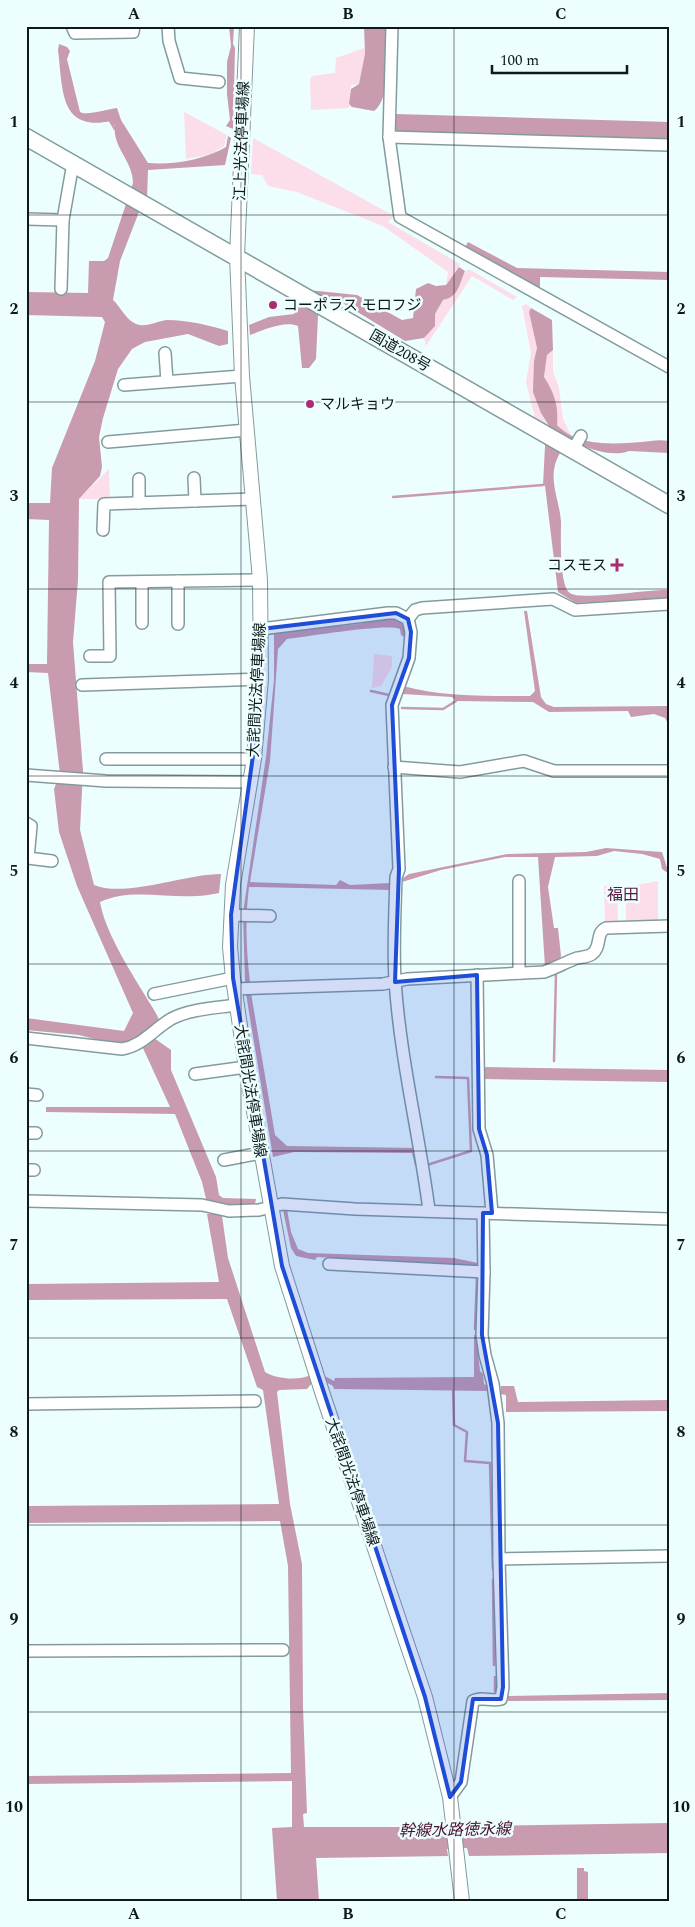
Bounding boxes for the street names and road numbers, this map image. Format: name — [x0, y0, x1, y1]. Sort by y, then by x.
street label: 江上光法停車場線 — [228, 81, 256, 201]
street label: 国道208号 — [365, 324, 435, 378]
street label: 大詫間光法停車場線 — [242, 622, 272, 758]
street label: 大詫間光法停車場線 — [228, 1023, 272, 1159]
street label: 大詫間光法停車場線 — [319, 1414, 385, 1550]

